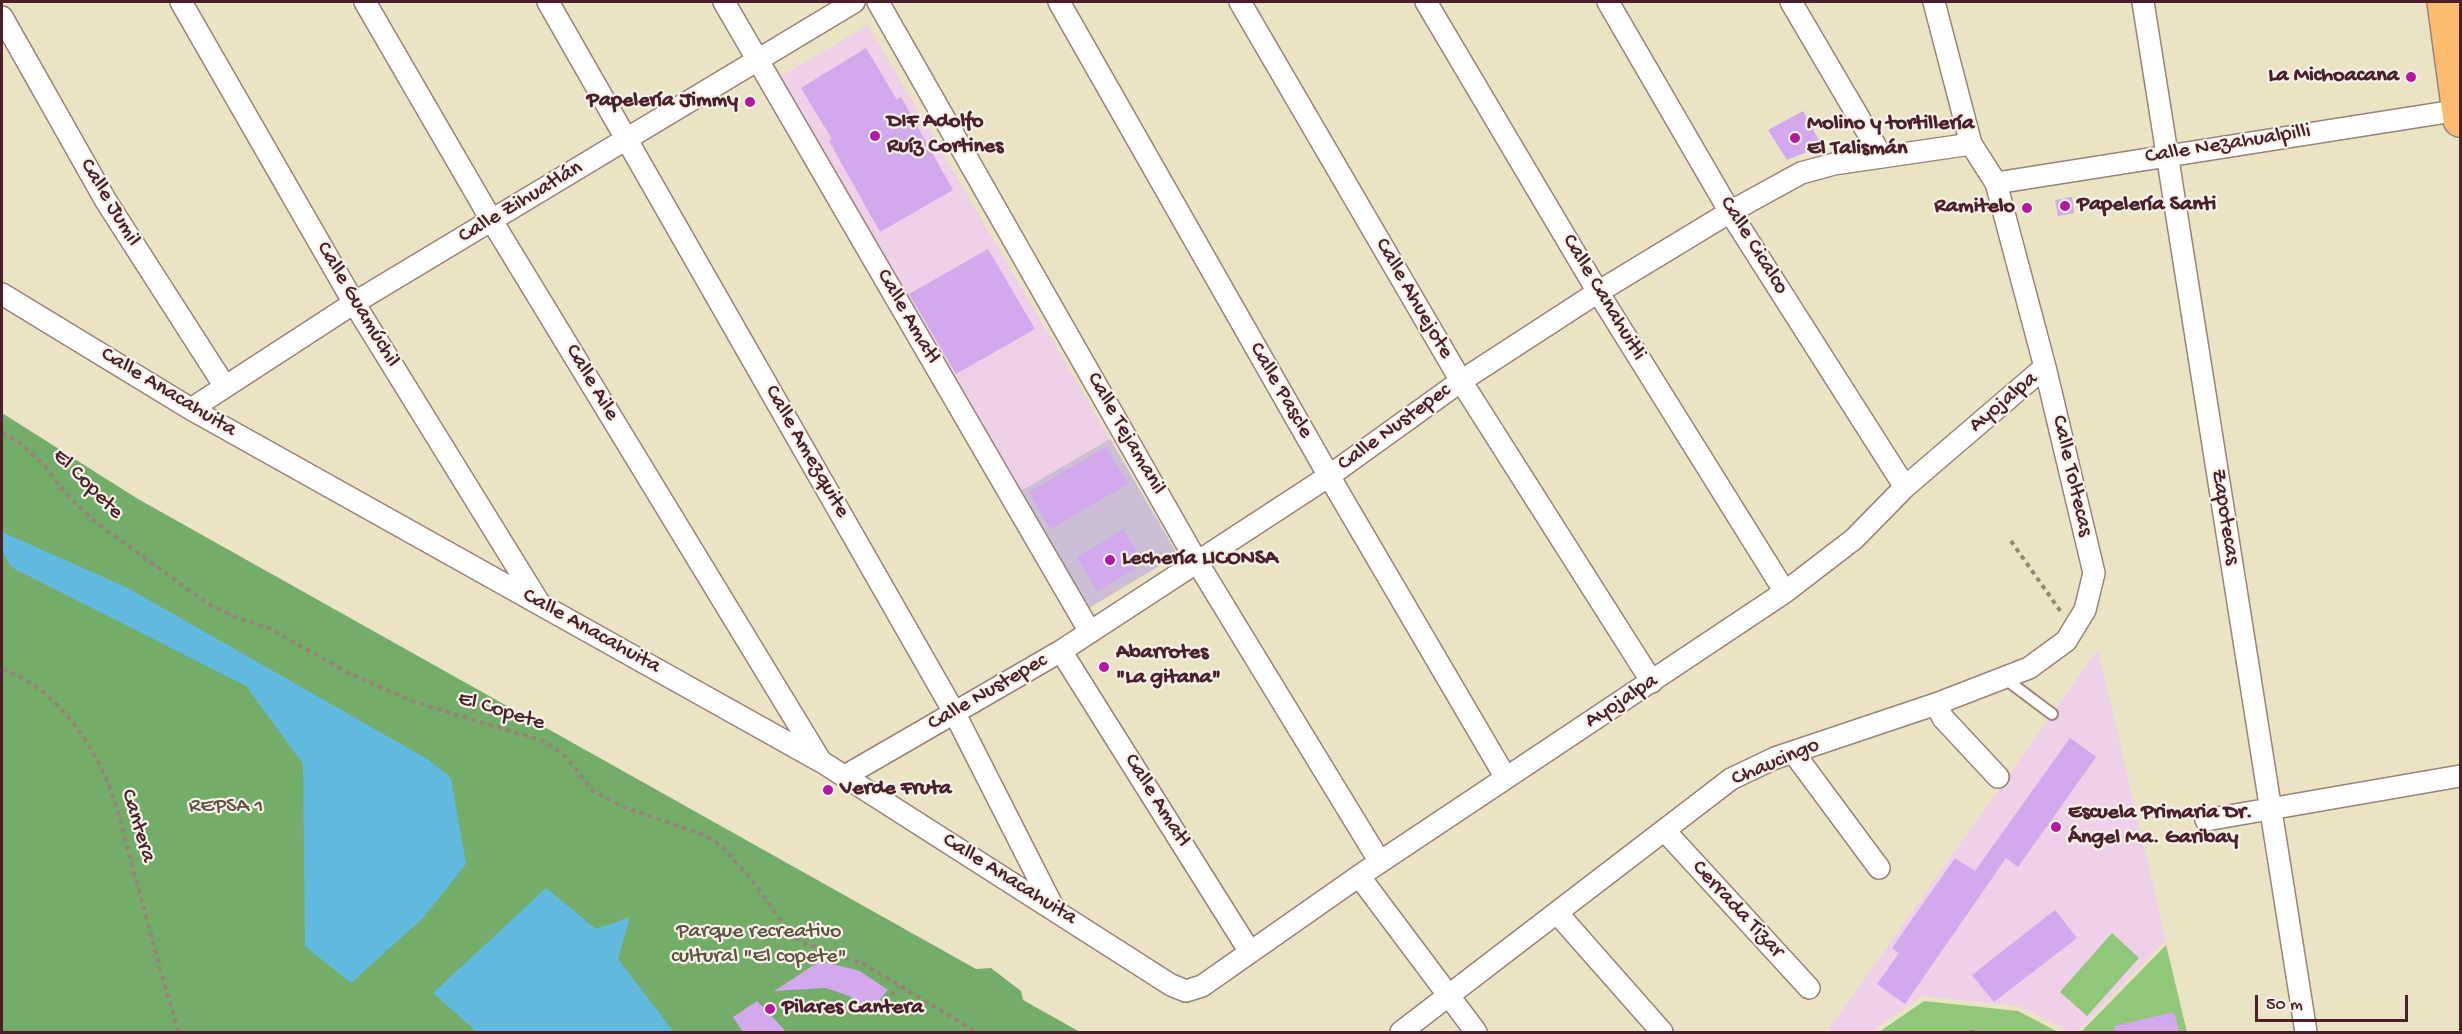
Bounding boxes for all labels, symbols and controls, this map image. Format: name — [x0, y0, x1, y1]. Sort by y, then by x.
place label: La Michoacana — [2268, 64, 2399, 90]
marker: La Michoacana — [2404, 70, 2418, 84]
place label: Papelería Jimmy — [587, 89, 738, 115]
marker: Papelería Jimmy — [743, 95, 757, 109]
place label: DIF Adolfo Ruíz Cortines — [887, 110, 1003, 162]
place label: Molino y tortillería El Talismán — [1807, 112, 1974, 164]
street label: Calle Nezahualpilli — [2143, 119, 2313, 171]
marker: DIF Adolfo Ruíz Cortines — [868, 129, 882, 143]
marker: Molino y tortillería El Talismán — [1788, 131, 1802, 145]
street label: Calle Jumil — [73, 154, 145, 252]
street label: Calle Zihuatlán — [454, 156, 588, 250]
street label: Calle Cicalco — [1713, 192, 1793, 300]
place label: Papelería Santi — [2077, 193, 2216, 219]
place label: Ramitelo — [1934, 195, 2015, 221]
marker: Papelería Santi — [2058, 199, 2072, 213]
marker: Ramitelo — [2020, 201, 2034, 215]
street label: Calle Canahuitli — [1555, 230, 1651, 366]
street label: Calle Ahuejote — [1368, 234, 1458, 364]
street label: Calle Guamúchil — [309, 237, 405, 373]
street label: Calle Amatl — [869, 265, 945, 369]
street label: Calle Pascle — [1242, 338, 1318, 444]
street label: Calle Aile — [558, 340, 624, 426]
street label: Calle Anacahuita — [95, 342, 241, 444]
street label: Ayojalpa — [1964, 367, 2044, 439]
street label: Calle Tejamanil — [1079, 368, 1171, 500]
street label: Calle Nustepec — [1333, 378, 1457, 478]
street label: Calle Amezquite — [757, 381, 855, 523]
street label: Calle Toltecas — [2044, 413, 2098, 539]
street label: El Copete — [46, 444, 128, 526]
street label: Zapotecas — [2203, 467, 2245, 567]
place label: Lechería LICONSA — [1122, 547, 1278, 573]
marker: Lechería LICONSA — [1103, 553, 1117, 567]
street label: Calle Anacahuita — [517, 583, 665, 681]
place label: Abarrotes "La gitana" — [1116, 641, 1221, 692]
street label: Calle Nustepec — [924, 648, 1052, 738]
marker: Abarrotes "La gitana" — [1097, 660, 1111, 674]
street label: Ayojalpa — [1581, 669, 1663, 735]
street label: El Copete — [454, 686, 548, 738]
street label: Chaucingo — [1728, 733, 1824, 793]
street label: Calle Amatl — [1117, 749, 1195, 853]
place label: Verde Fruta — [840, 777, 951, 803]
marker: Verde Fruta — [821, 783, 835, 797]
street label: Cantera — [113, 786, 161, 866]
park label: REPSA 1 — [189, 795, 263, 821]
place label: Escuela Primaria Dr. Ángel Ma. Garibay — [2068, 801, 2253, 852]
marker: Escuela Primaria Dr. Ángel Ma. Garibay — [2049, 820, 2063, 834]
street label: Calle Anacahuita — [937, 828, 1081, 932]
street label: Cerrada Tizar — [1685, 856, 1789, 964]
park label: Parque recreativo cultural "El copete" — [671, 920, 847, 972]
scale bar — [2258, 983, 2411, 1021]
text: 50 m — [2266, 995, 2303, 1016]
place label: Pilares Cantera — [782, 996, 923, 1022]
marker: Pilares Cantera — [763, 1002, 777, 1016]

